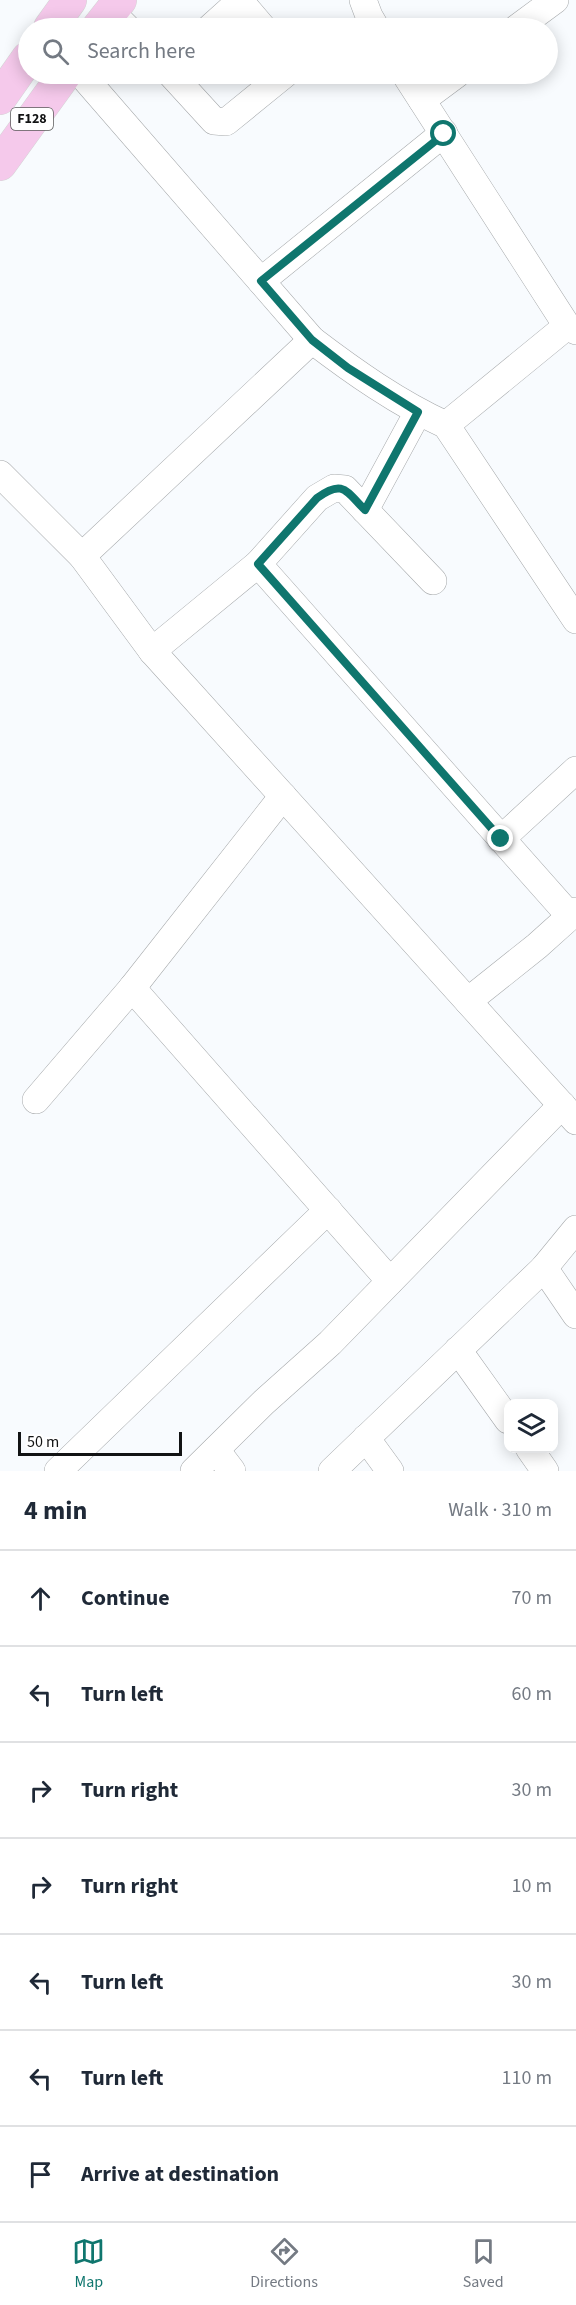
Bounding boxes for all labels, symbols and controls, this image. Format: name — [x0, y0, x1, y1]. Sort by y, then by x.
search box — [18, 18, 558, 84]
icon: search — [39, 35, 72, 68]
text: Search here — [87, 35, 195, 67]
road number: F128 — [11, 108, 53, 130]
route start — [430, 120, 456, 146]
route end — [487, 825, 513, 851]
map controls — [504, 1399, 558, 1453]
button: layers — [504, 1399, 558, 1453]
scale bar — [18, 1429, 182, 1456]
text: 50 m — [27, 1431, 59, 1453]
text: 4 min — [24, 1492, 87, 1529]
text: Walk · 310 m — [448, 1496, 552, 1524]
icon: ahead — [24, 1582, 57, 1615]
text: Continue — [81, 1582, 170, 1614]
text: 70 m — [512, 1584, 552, 1612]
icon: left — [24, 1678, 57, 1711]
text: Turn left — [81, 1678, 163, 1710]
text: 60 m — [512, 1680, 552, 1708]
icon: right — [24, 1774, 57, 1807]
text: Turn right — [81, 1774, 178, 1806]
text: 30 m — [512, 1776, 552, 1804]
icon: right — [24, 1870, 57, 1903]
text: Turn right — [81, 1870, 178, 1902]
text: 10 m — [512, 1872, 552, 1900]
icon: left — [24, 1966, 57, 1999]
text: Turn left — [81, 1966, 163, 1998]
text: 30 m — [512, 1968, 552, 1996]
icon: left — [24, 2062, 57, 2095]
text: Turn left — [81, 2062, 163, 2094]
text: 110 m — [502, 2064, 552, 2092]
icon: arrive — [24, 2158, 57, 2191]
text: Arrive at destination — [81, 2158, 279, 2190]
tab: Map — [72, 2235, 105, 2293]
tab: Directions — [250, 2235, 318, 2293]
tab: Saved — [463, 2235, 504, 2293]

